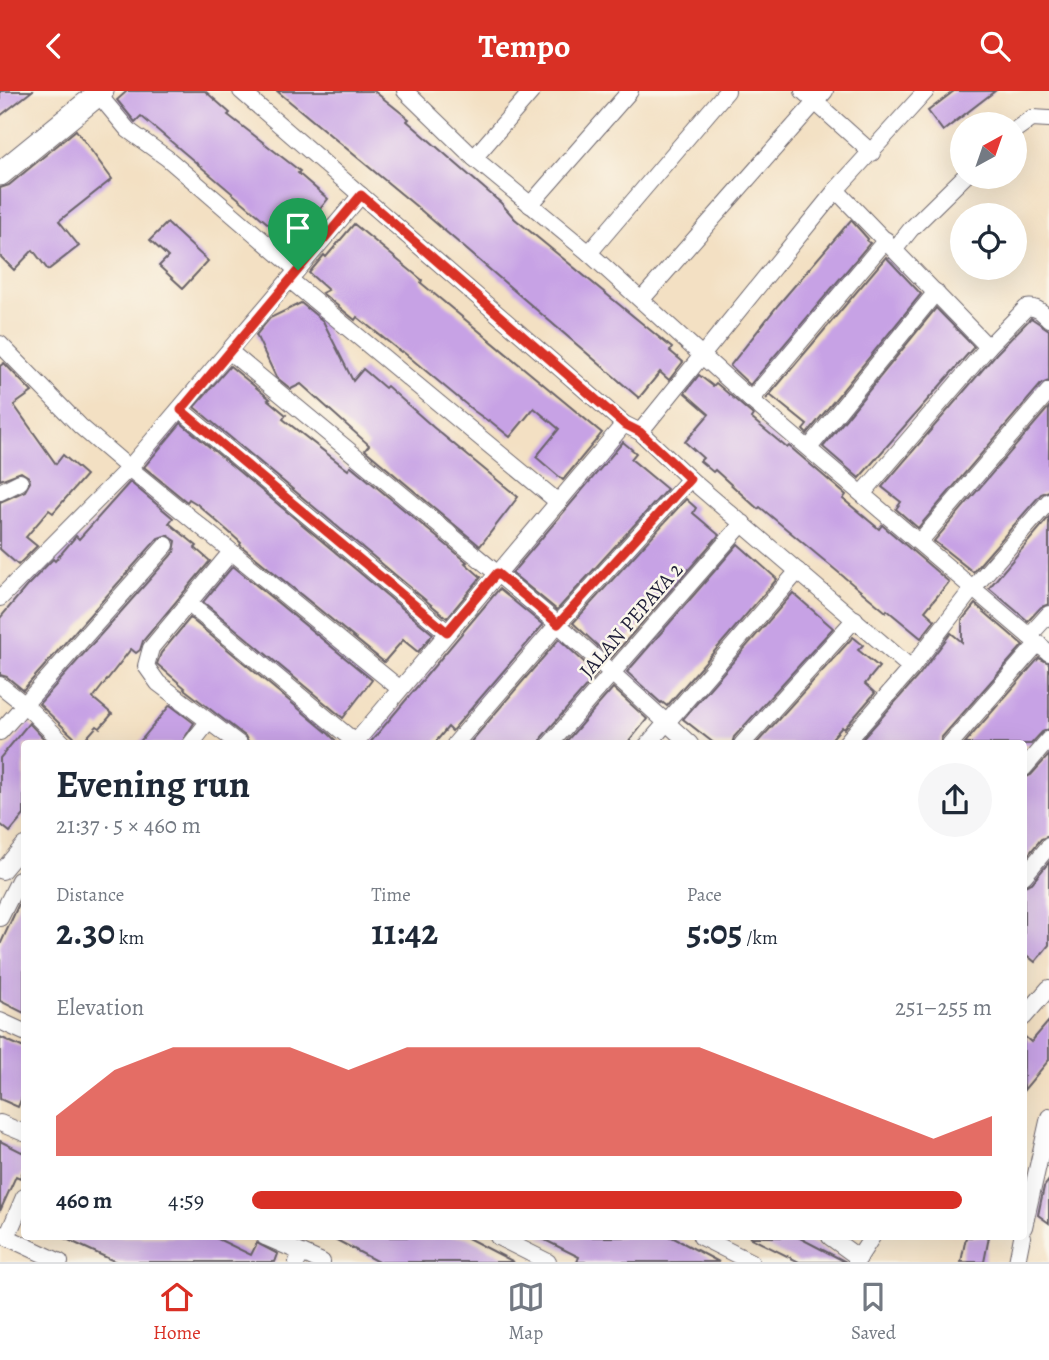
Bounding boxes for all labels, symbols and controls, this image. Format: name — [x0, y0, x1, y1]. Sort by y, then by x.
text: Tempo — [479, 24, 570, 68]
icon: back — [35, 27, 73, 65]
icon: search — [976, 27, 1014, 65]
north arrow — [950, 112, 1027, 189]
map controls — [950, 112, 1027, 280]
pin — [268, 198, 328, 270]
button: locate — [950, 203, 1027, 280]
icon: arrive — [279, 209, 317, 247]
street label: JALAN PEPAYA 2 — [573, 556, 689, 684]
text: Evening run — [56, 758, 250, 810]
button: share — [918, 763, 992, 837]
text: 21:37 · 5 × 460 m — [56, 810, 201, 841]
text: Distance — [56, 882, 124, 908]
text: Time — [371, 882, 411, 908]
text: Pace — [687, 882, 722, 908]
text: 2.30 — [56, 908, 115, 956]
text: 11:42 — [371, 908, 438, 956]
text: 5:05 — [687, 908, 742, 956]
text: km — [115, 925, 144, 951]
text: /km — [742, 925, 778, 951]
text: Elevation — [56, 992, 144, 1023]
text: 251–255 m — [895, 992, 992, 1023]
text: 460 m — [56, 1185, 112, 1216]
text: 4:59 — [168, 1185, 204, 1216]
tab: Home — [153, 1278, 201, 1346]
tab: Map — [507, 1278, 545, 1346]
tab: Saved — [851, 1278, 896, 1346]

